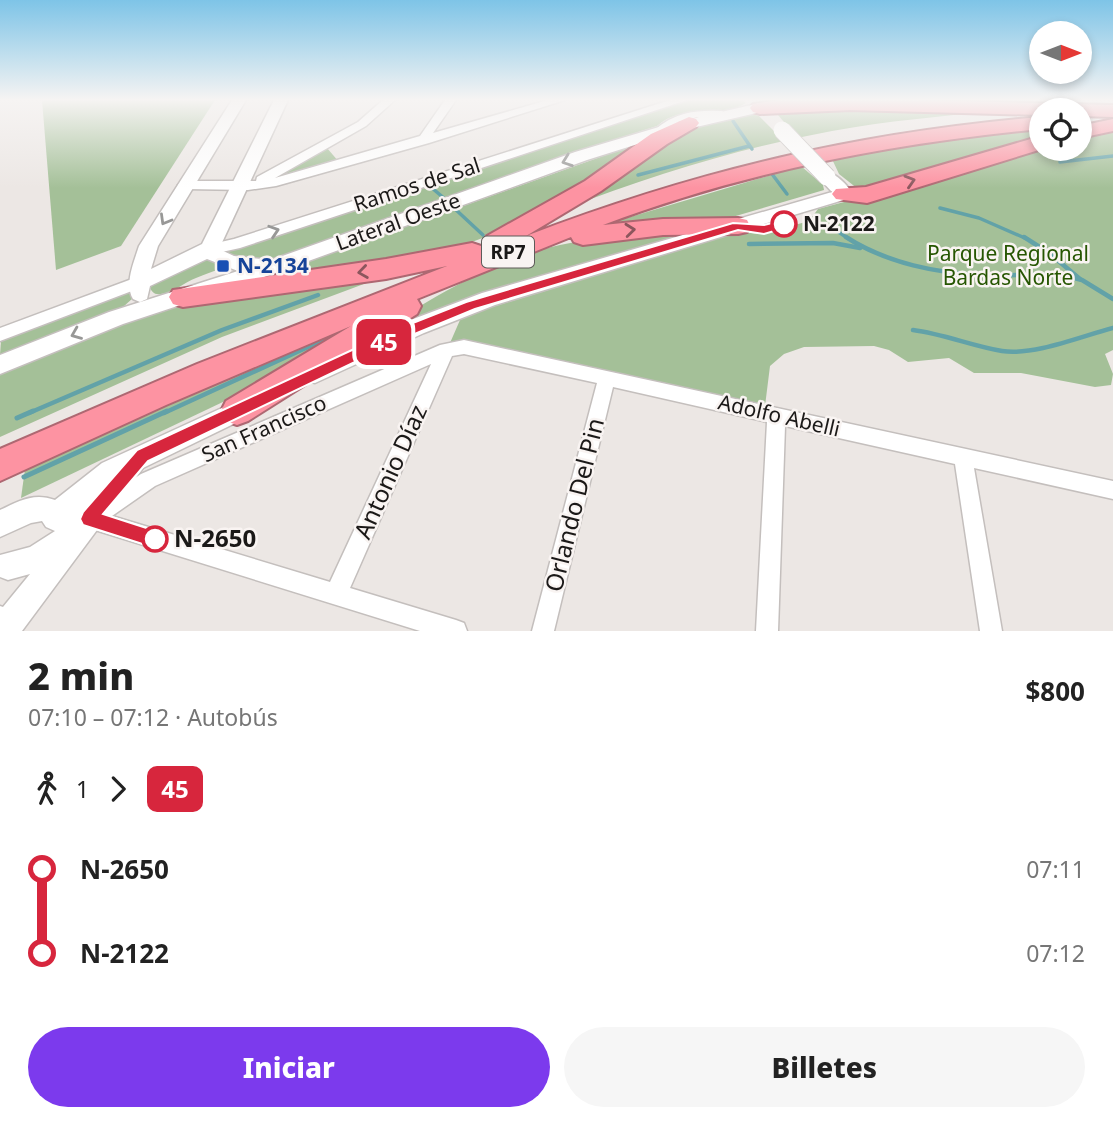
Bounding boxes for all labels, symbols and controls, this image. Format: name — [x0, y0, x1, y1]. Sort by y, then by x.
north arrow — [1029, 21, 1092, 84]
map controls — [1029, 21, 1092, 161]
button: locate — [1029, 98, 1092, 161]
street label: Ramos de Sal — [350, 150, 484, 218]
one-way arrow — [562, 153, 574, 167]
one-way arrow — [904, 174, 916, 189]
street label: Lateral Oeste — [331, 186, 464, 257]
place label: N-2122 — [803, 209, 875, 237]
marker: N-2122 — [771, 211, 797, 237]
one-way arrow — [160, 213, 173, 226]
one-way arrow — [625, 223, 636, 238]
one-way arrow — [267, 225, 279, 240]
road number: RP7 — [482, 236, 534, 268]
park label: Parque Regional Bardas Norte — [927, 239, 1089, 291]
place label: N-2134 — [237, 251, 309, 279]
marker: N-2134 — [215, 258, 231, 274]
one-way arrow — [357, 265, 369, 280]
line badge: 45 — [352, 319, 416, 365]
one-way arrow — [71, 325, 83, 339]
text: 45 — [370, 325, 398, 358]
street label: Adolfo Abelli — [716, 387, 843, 443]
street label: San Francisco — [197, 388, 331, 468]
street label: Antonio Díaz — [345, 399, 434, 544]
street label: Orlando Del Pin — [536, 414, 611, 595]
place label: N-2650 — [174, 521, 256, 554]
marker: N-2650 — [142, 526, 168, 552]
text: 2 min — [28, 649, 134, 701]
text: $800 — [1026, 673, 1085, 709]
text: 07:10 – 07:12 · Autobús — [28, 701, 278, 733]
icon: walk — [28, 770, 66, 808]
icon: forward — [99, 770, 137, 808]
text: 45 — [161, 772, 189, 805]
text: 1 — [76, 773, 89, 805]
text: N-2650 — [80, 851, 169, 887]
text: 07:11 — [1026, 853, 1085, 885]
text: N-2122 — [80, 935, 169, 971]
text: 07:12 — [1026, 937, 1085, 969]
button: Iniciar — [28, 1027, 550, 1107]
button: Billetes — [564, 1027, 1085, 1107]

